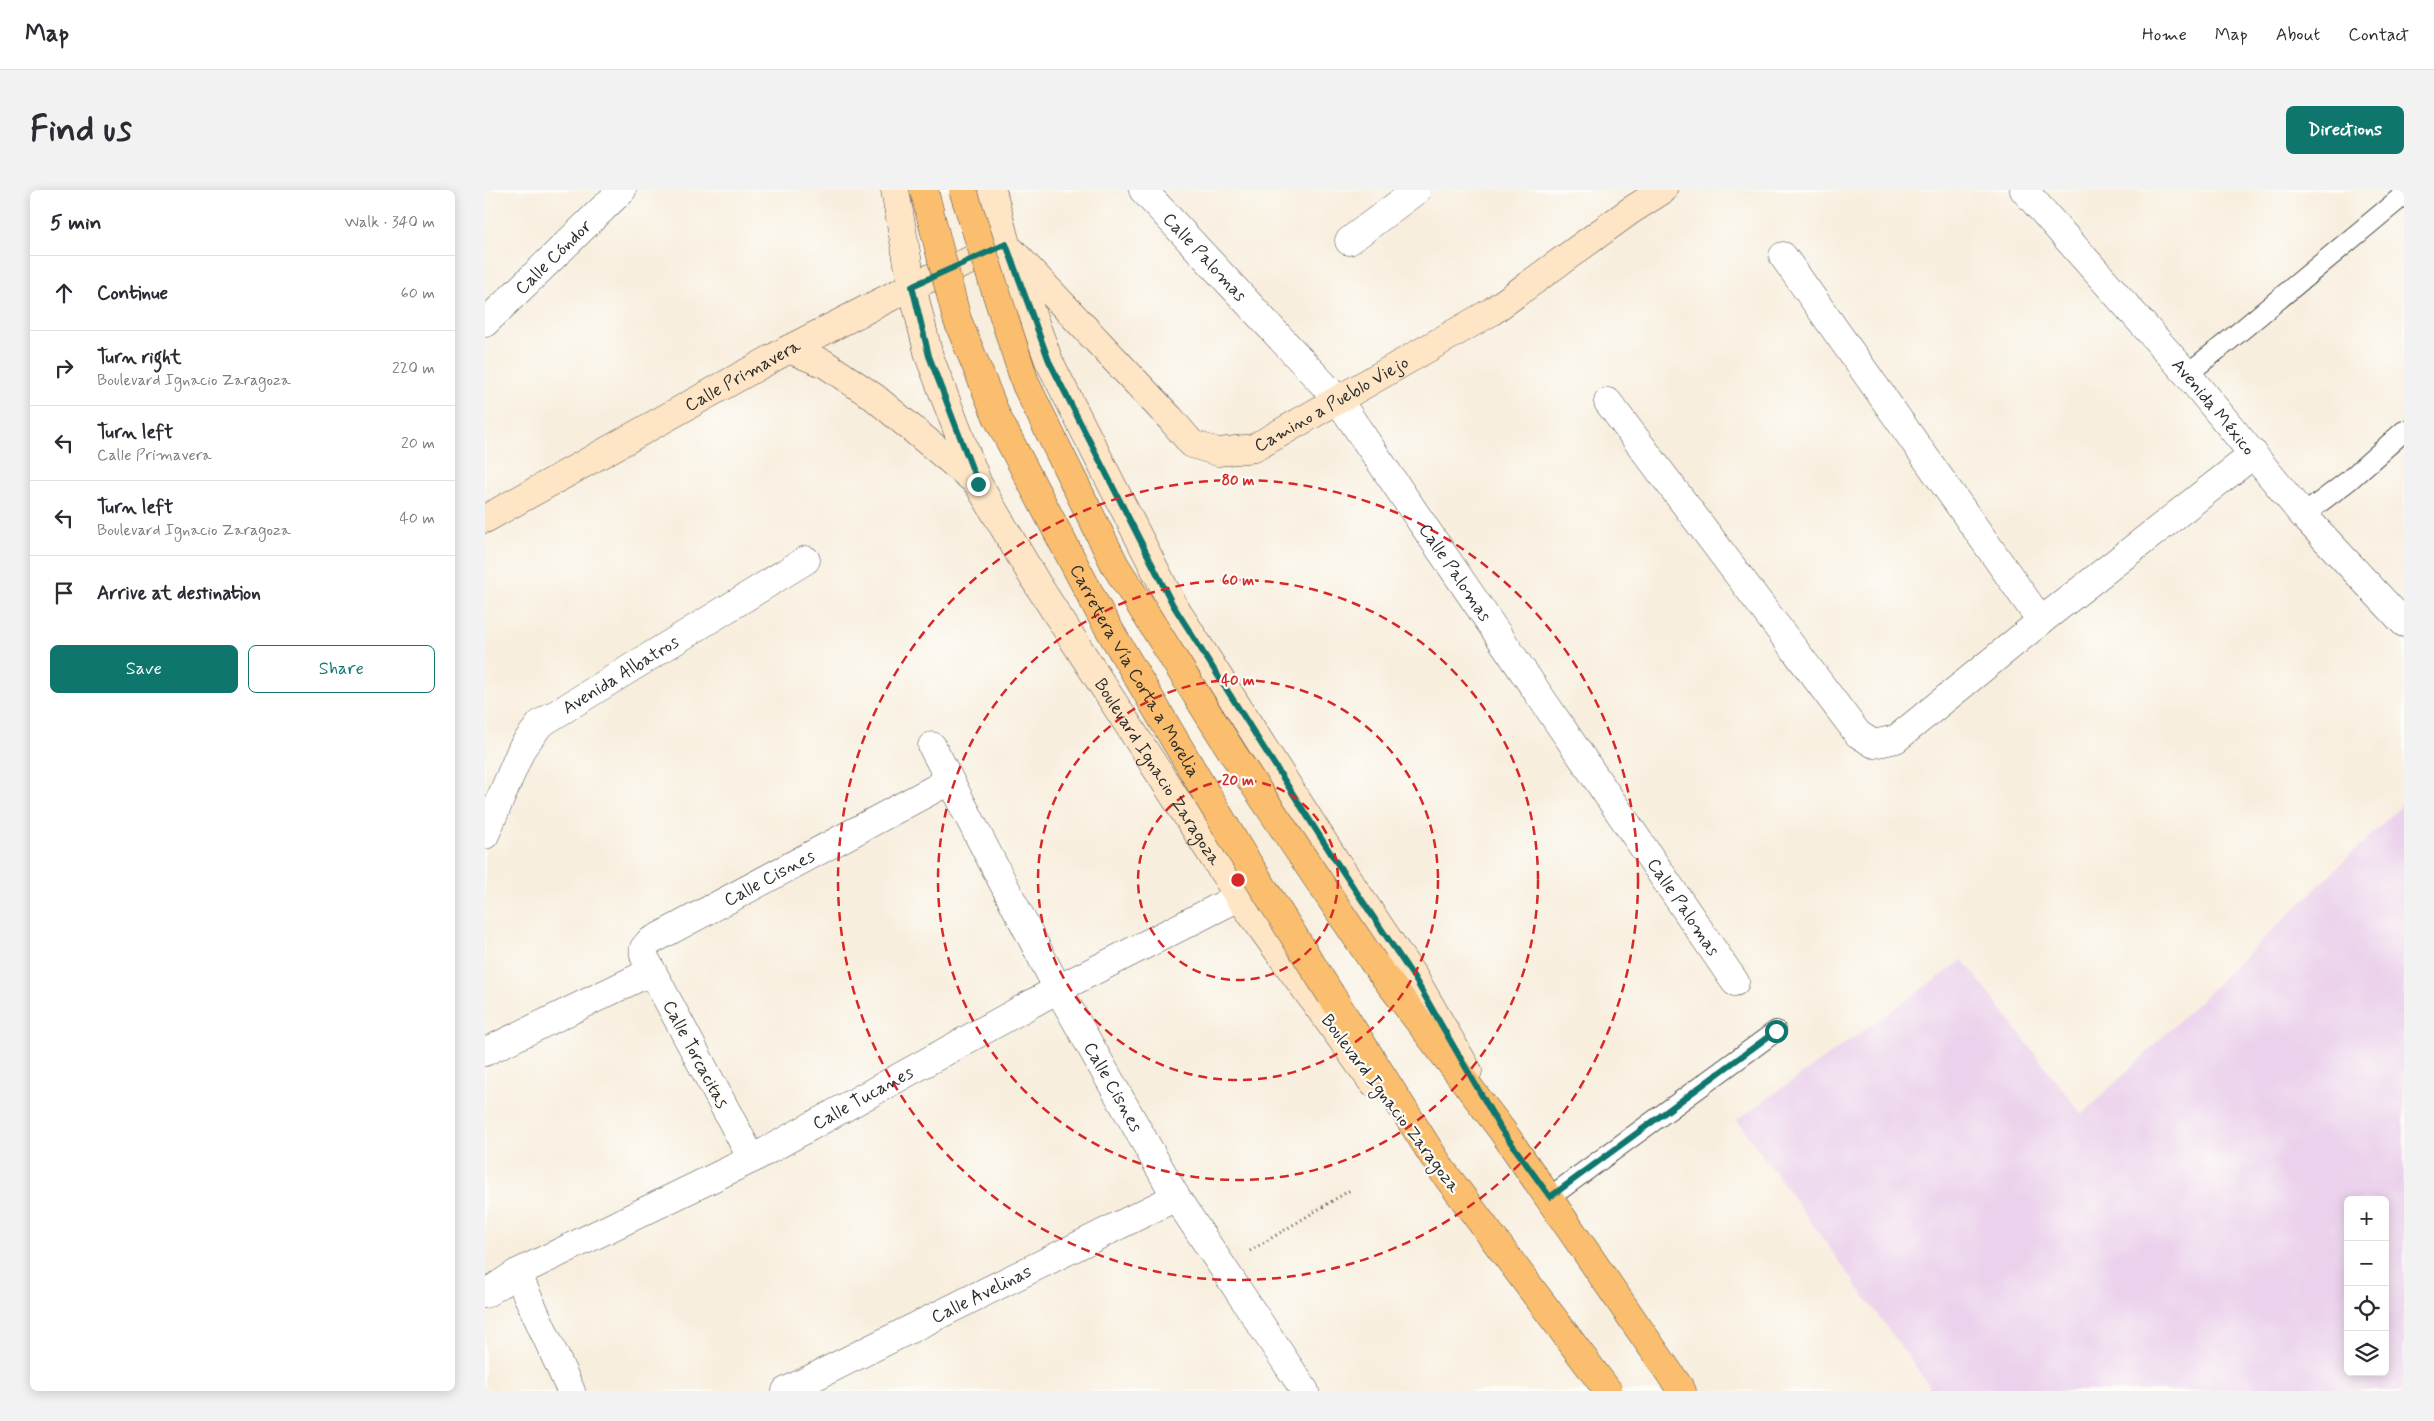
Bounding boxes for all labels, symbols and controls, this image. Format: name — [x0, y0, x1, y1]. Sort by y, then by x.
text: Map — [25, 19, 69, 50]
text: Home — [2142, 23, 2187, 47]
text: Map — [2215, 23, 2248, 47]
text: About — [2276, 23, 2320, 47]
text: Contact — [2348, 23, 2409, 47]
button: Directions — [2286, 106, 2404, 154]
text: Find us — [30, 107, 132, 153]
street label: Calle Palomas — [1157, 208, 1252, 307]
text: 5 min — [50, 209, 102, 237]
text: Walk · 340 m — [345, 212, 435, 233]
street label: Calle Cóndor — [510, 214, 598, 300]
icon: ahead — [50, 279, 78, 307]
text: Continue — [97, 281, 168, 306]
text: 60 m — [401, 283, 435, 304]
street label: Calle Primavera — [681, 334, 805, 418]
text: Turn right — [97, 345, 181, 370]
street label: Camino a Pueblo Viejo — [1250, 351, 1413, 458]
icon: right — [50, 354, 78, 382]
street label: Avenida México — [2166, 354, 2260, 461]
text: 220 m — [392, 358, 435, 379]
text: Boulevard Ignacio Zaragoza — [97, 370, 291, 391]
text: Turn left — [97, 420, 173, 445]
icon: left — [50, 429, 78, 457]
text: 20 m — [401, 433, 435, 454]
text: Calle Primavera — [97, 445, 212, 466]
text: 80 m — [1221, 471, 1255, 491]
route end — [967, 473, 990, 496]
text: Turn left — [97, 495, 173, 520]
icon: left — [50, 504, 78, 532]
text: 40 m — [399, 508, 435, 529]
street label: Calle Palomas — [1413, 519, 1497, 626]
text: Boulevard Ignacio Zaragoza — [97, 520, 291, 541]
street label: Carretera Vía Corta a Morelia — [1063, 560, 1205, 782]
text: 60 m — [1222, 571, 1254, 591]
icon: arrive — [50, 579, 78, 607]
text: Arrive at destination — [97, 581, 261, 606]
street label: Avenida Albatros — [558, 630, 684, 720]
button: Save — [50, 645, 238, 693]
button: Share — [248, 645, 435, 693]
text: 40 m — [1221, 671, 1255, 691]
street label: Boulevard Ignacio Zaragoza — [1088, 674, 1227, 870]
text: 20 m — [1222, 771, 1254, 791]
street label: Calle Cisnes — [720, 844, 819, 913]
street label: Calle Palomas — [1641, 854, 1725, 961]
centre of rings — [1229, 871, 1247, 889]
street label: Calle Torcacitas — [657, 996, 734, 1113]
street label: Boulevard Ignacio Zaragoza — [1314, 1009, 1465, 1199]
route start — [1765, 1020, 1788, 1043]
street label: Calle Cisnes — [1077, 1038, 1148, 1137]
street label: Calle Tucanes — [808, 1061, 918, 1136]
map controls — [2344, 1196, 2389, 1376]
button: + — [2344, 1196, 2389, 1241]
button: − — [2344, 1241, 2389, 1286]
street label: Calle Avelinas — [927, 1260, 1036, 1330]
button: locate — [2344, 1286, 2389, 1331]
button: layers — [2344, 1331, 2389, 1376]

